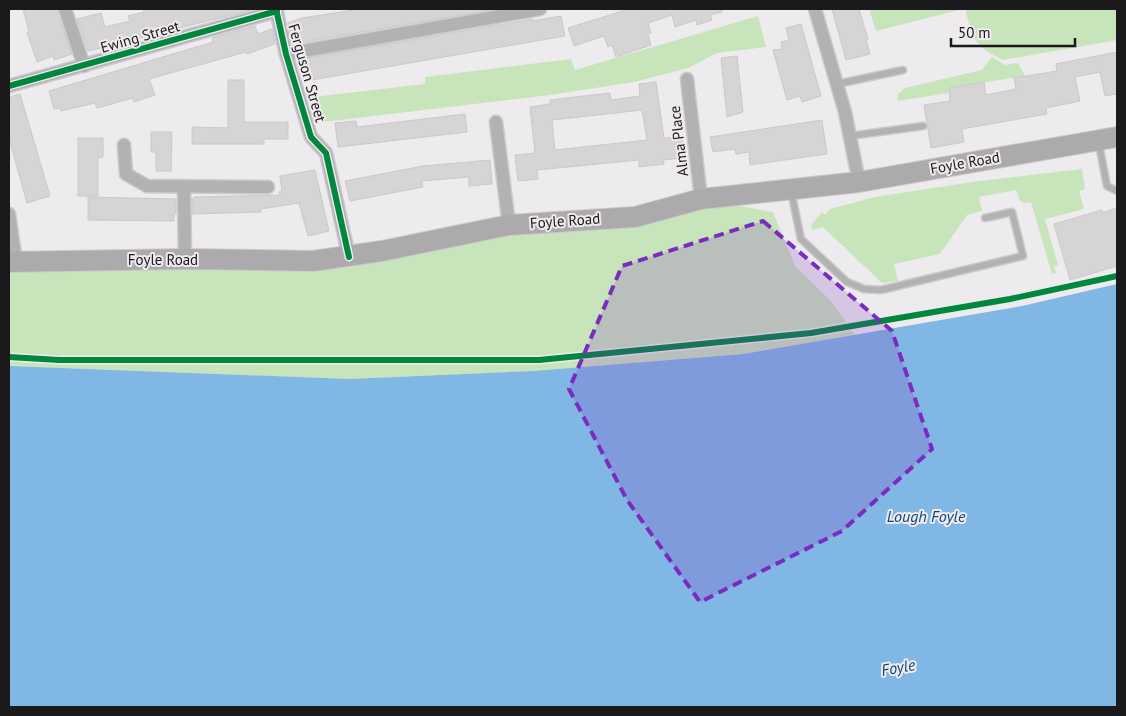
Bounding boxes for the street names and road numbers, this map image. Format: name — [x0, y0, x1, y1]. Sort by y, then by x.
street label: Ewing Street — [98, 16, 182, 57]
street label: Ferguson Street — [284, 21, 331, 124]
street label: Alma Place — [665, 105, 692, 177]
street label: Foyle Road — [929, 147, 1001, 178]
street label: Foyle Road — [529, 209, 601, 232]
street label: Foyle Road — [128, 250, 198, 269]

